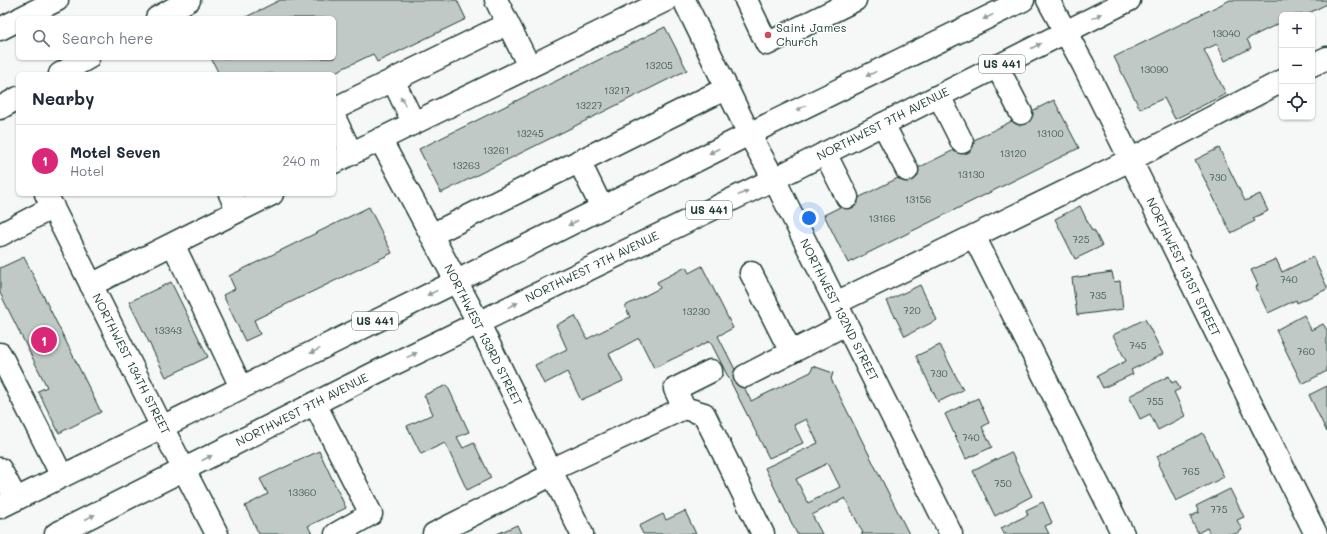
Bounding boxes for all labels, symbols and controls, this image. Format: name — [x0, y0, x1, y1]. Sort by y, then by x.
map controls — [1279, 12, 1315, 120]
button: + — [1279, 12, 1315, 48]
one-way arrow — [1091, 13, 1103, 19]
one-way arrow — [982, 14, 993, 20]
search box — [16, 16, 336, 60]
place label: Saint James Church — [776, 19, 847, 49]
house number: 13040 — [1212, 26, 1240, 40]
icon: search — [30, 27, 52, 49]
text: Search here — [62, 28, 153, 48]
marker: Saint James Church — [763, 30, 773, 40]
one-way arrow — [1030, 43, 1042, 50]
button: − — [1279, 48, 1315, 84]
road number: US 441 — [979, 55, 1025, 73]
house number: 13205 — [645, 58, 673, 72]
house number: 13090 — [1140, 62, 1168, 76]
one-way arrow — [865, 71, 877, 77]
house number: 13217 — [604, 83, 630, 97]
street label: NORTHWEST 7TH AVENUE — [814, 83, 952, 164]
button: locate — [1279, 84, 1315, 120]
text: Nearby — [32, 87, 94, 109]
one-way arrow — [400, 96, 406, 107]
house number: 13227 — [575, 98, 603, 112]
one-way arrow — [796, 105, 807, 111]
house number: 13245 — [516, 126, 544, 140]
house number: 13100 — [1036, 126, 1064, 140]
text: Motel Seven — [70, 142, 160, 162]
house number: 13261 — [483, 143, 509, 157]
house number: 13120 — [1000, 146, 1026, 160]
one-way arrow — [708, 148, 720, 155]
text: 1 — [42, 152, 48, 169]
text: 240 m — [283, 152, 320, 169]
house number: 13263 — [452, 158, 480, 172]
text: Hotel — [70, 162, 104, 179]
house number: 13130 — [958, 167, 984, 181]
house number: 730 — [1209, 170, 1227, 184]
one-way arrow — [738, 190, 749, 196]
house number: 13156 — [905, 192, 931, 206]
street label: NORTHWEST 131ST STREET — [1143, 194, 1225, 339]
road number: US 441 — [686, 201, 732, 219]
your location — [799, 208, 819, 228]
house number: 13166 — [869, 211, 895, 225]
one-way arrow — [567, 219, 579, 226]
street label: NORTHWEST 7TH AVENUE — [522, 227, 661, 305]
house number: 725 — [1073, 232, 1090, 246]
street label: NORTHWEST 132ND STREET — [797, 236, 883, 384]
street label: NORTHWEST 133RD STREET — [441, 261, 527, 408]
house number: 740 — [1280, 272, 1298, 286]
house number: 735 — [1089, 288, 1107, 302]
street label: NORTHWEST 134TH STREET — [89, 290, 175, 437]
one-way arrow — [426, 290, 438, 297]
one-way arrow — [507, 302, 519, 308]
house number: 720 — [903, 303, 921, 317]
house number: 13230 — [682, 304, 710, 318]
road number: US 441 — [352, 312, 398, 330]
house number: 13343 — [154, 323, 182, 337]
pin: 1 — [31, 325, 57, 355]
house number: 745 — [1129, 338, 1147, 352]
house number: 760 — [1297, 344, 1315, 358]
one-way arrow — [310, 348, 321, 354]
one-way arrow — [406, 352, 417, 358]
house number: 730 — [930, 366, 948, 380]
street label: NORTHWEST 7TH AVENUE — [233, 369, 371, 450]
house number: 755 — [1146, 394, 1164, 408]
house number: 740 — [962, 430, 980, 444]
one-way arrow — [201, 455, 212, 462]
house number: 765 — [1182, 464, 1200, 478]
house number: 750 — [994, 476, 1012, 490]
house number: 13360 — [288, 485, 316, 499]
house number: 775 — [1211, 502, 1228, 516]
one-way arrow — [85, 513, 96, 520]

